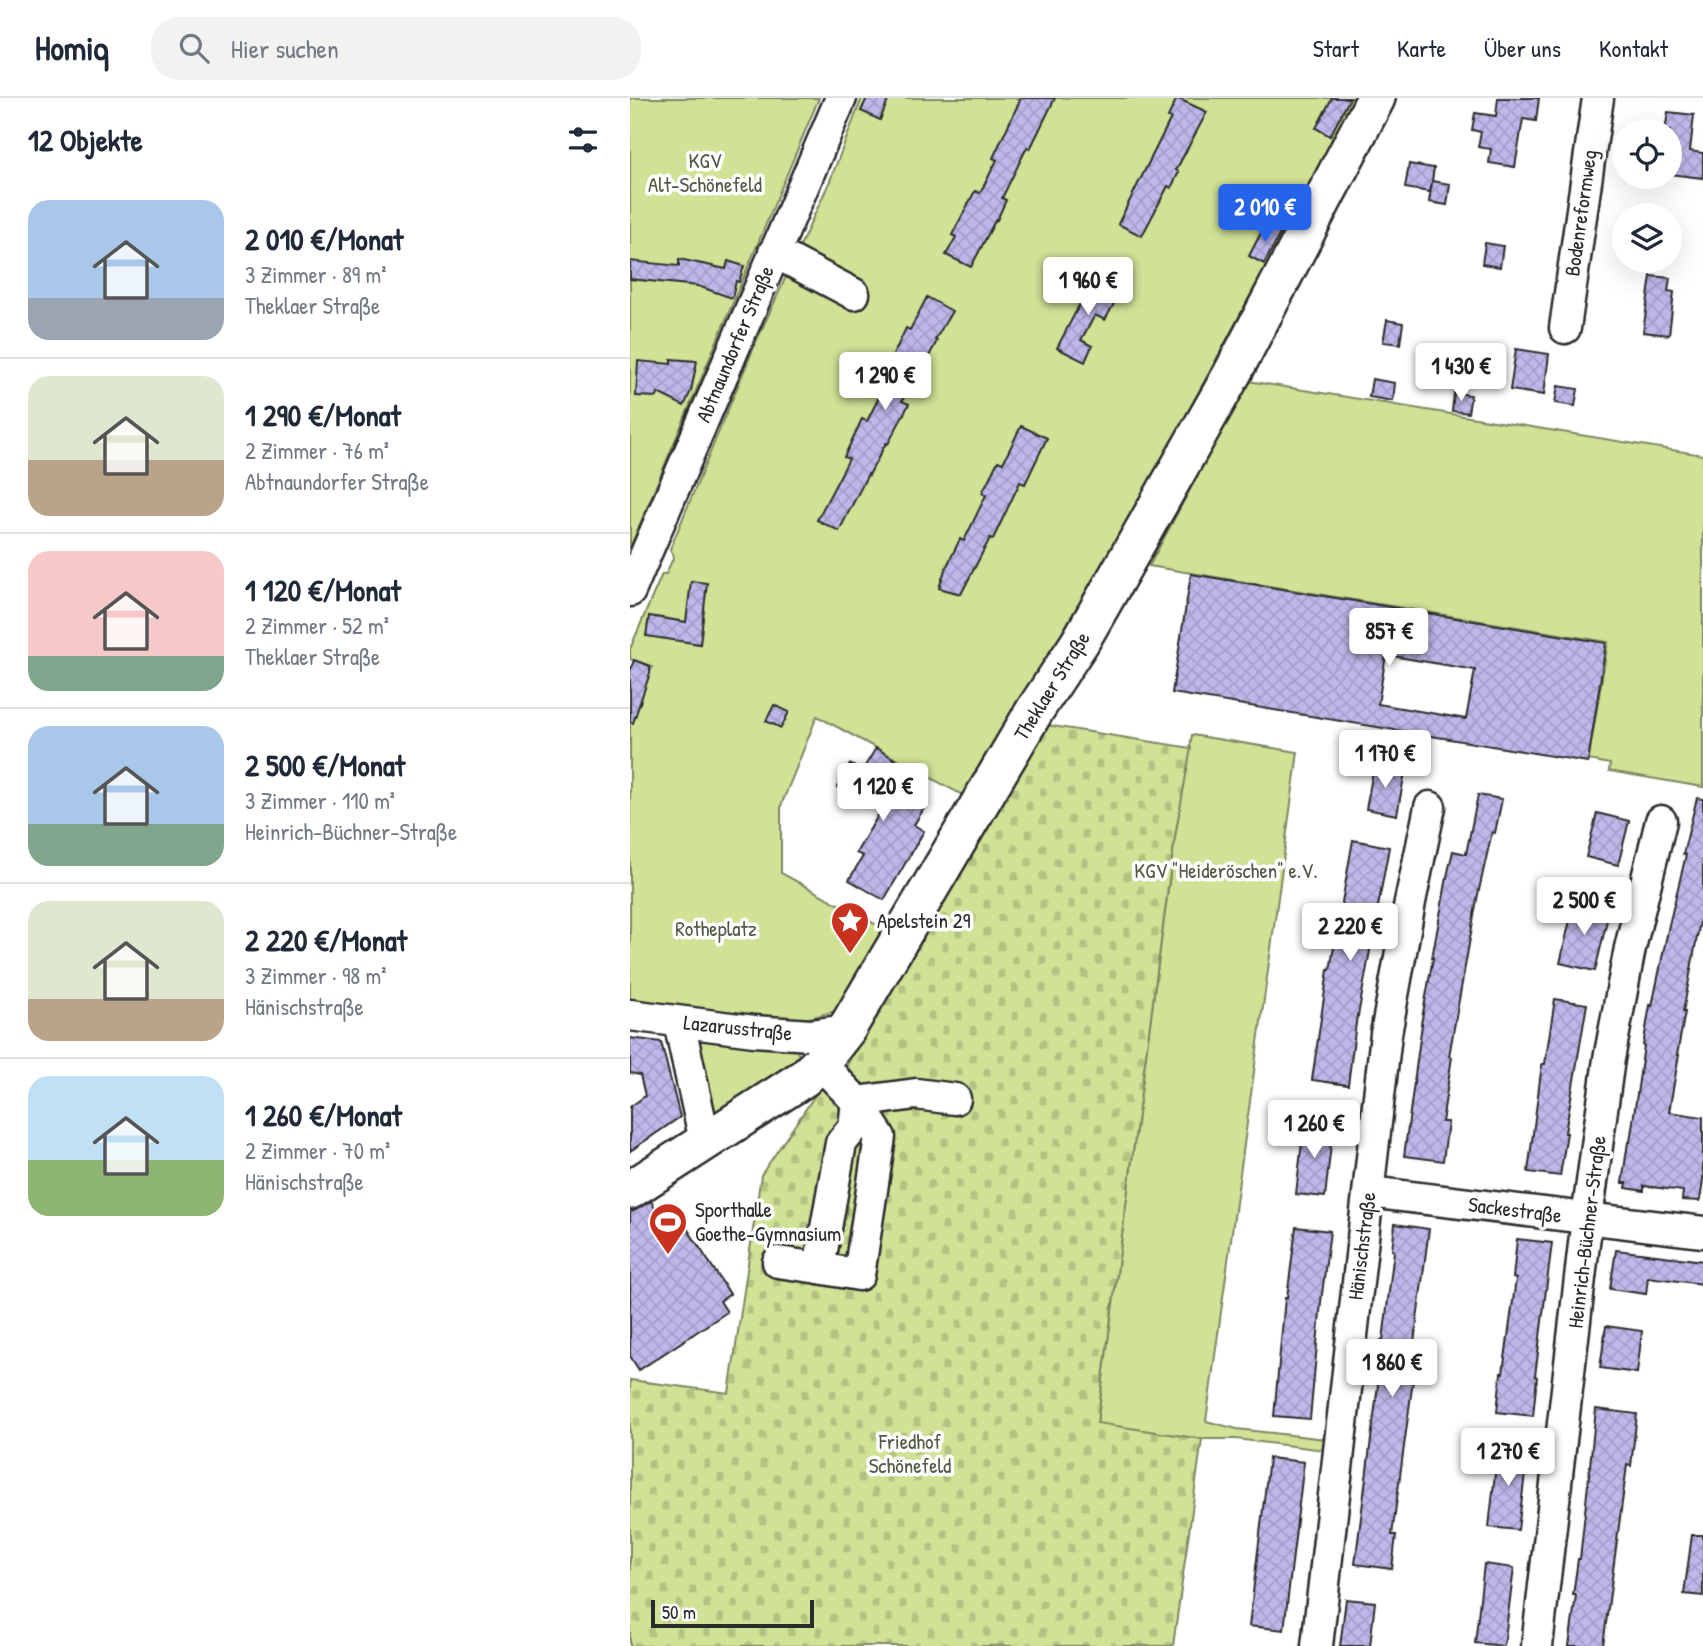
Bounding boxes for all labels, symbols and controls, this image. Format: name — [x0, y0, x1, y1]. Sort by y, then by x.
search box — [151, 17, 641, 80]
text: Homiq — [35, 26, 109, 70]
icon: search — [175, 29, 213, 67]
text: Hier suchen — [231, 31, 339, 66]
text: Start — [1313, 32, 1359, 64]
text: Karte — [1397, 32, 1446, 64]
text: Über uns — [1484, 32, 1561, 64]
text: Kontakt — [1599, 32, 1668, 64]
map controls — [1612, 119, 1682, 273]
button: locate — [1612, 119, 1682, 189]
text: 12 Objekte — [28, 120, 143, 160]
icon: filters — [564, 121, 602, 159]
park label: KGV Alt-Schönefeld — [648, 146, 762, 199]
street label: Bodenreformweg — [1557, 148, 1604, 278]
pin: 2 010 € — [1200, 184, 1330, 244]
text: 2 010 € — [1234, 191, 1296, 222]
button: layers — [1612, 203, 1682, 273]
text: 2 010 €/Monat — [245, 219, 403, 259]
icon: home — [84, 228, 168, 312]
pin: 1 960 € — [1023, 258, 1153, 317]
text: 3 Zimmer · 89 m² — [245, 259, 387, 290]
street label: Abtnaundorfer Straße — [688, 261, 781, 427]
text: 1 960 € — [1059, 264, 1117, 295]
text: Theklaer Straße — [245, 290, 380, 321]
pin: 1 430 € — [1396, 344, 1526, 403]
text: 1 430 € — [1431, 350, 1491, 381]
pin: 1 290 € — [820, 352, 950, 412]
text: 1 290 € — [855, 359, 915, 390]
text: 1 290 €/Monat — [245, 395, 401, 435]
icon: home — [84, 404, 168, 488]
text: 2 Zimmer · 76 m² — [245, 435, 389, 466]
text: Abtnaundorfer Straße — [245, 466, 429, 497]
text: 1 120 €/Monat — [245, 570, 401, 610]
icon: home — [84, 579, 168, 663]
pin: 857 € — [1340, 608, 1438, 668]
text: 2 Zimmer · 52 m² — [245, 610, 389, 641]
text: 857 € — [1365, 615, 1413, 646]
street label: Theklaer Straße — [1007, 626, 1097, 746]
text: Theklaer Straße — [245, 641, 380, 672]
pin: 1 170 € — [1320, 730, 1450, 790]
text: 1 170 € — [1355, 737, 1415, 768]
text: 2 500 €/Monat — [245, 745, 405, 785]
icon: home — [84, 754, 168, 838]
pin: 1 120 € — [818, 764, 948, 823]
text: 1 120 € — [853, 770, 913, 801]
text: 3 Zimmer · 110 m² — [245, 785, 395, 816]
text: Heinrich-Büchner-Straße — [245, 816, 457, 847]
park label: KGV "Heideröschen" e.V. — [1134, 856, 1318, 885]
pin: 2 500 € — [1519, 878, 1649, 937]
text: 2 500 € — [1553, 884, 1615, 915]
place icon: Apelstein 29 — [829, 900, 871, 955]
pin: 2 220 € — [1285, 904, 1415, 963]
place label: Apelstein 29 — [877, 906, 971, 935]
text: 2 220 € — [1318, 910, 1382, 941]
park label: Rotheplatz — [675, 914, 757, 943]
text: 2 220 €/Monat — [245, 920, 407, 960]
icon: home — [84, 929, 168, 1013]
text: 3 Zimmer · 98 m² — [245, 960, 387, 991]
text: Hänischstraße — [245, 991, 364, 1022]
street label: Lazarusstraße — [682, 1007, 794, 1048]
text: 1 260 €/Monat — [245, 1095, 402, 1135]
pin: 1 260 € — [1249, 1100, 1379, 1160]
icon: home — [84, 1104, 168, 1188]
text: 1 260 € — [1284, 1107, 1344, 1138]
street label: Heinrich-Büchner-Straße — [1560, 1134, 1613, 1330]
text: 2 Zimmer · 70 m² — [245, 1135, 390, 1166]
text: Hänischstraße — [245, 1166, 364, 1197]
street label: Sackestraße — [1467, 1189, 1564, 1230]
street label: Hänischstraße — [1341, 1190, 1383, 1302]
place label: Sporthalle Goethe-Gymnasium — [695, 1195, 841, 1248]
sports icon: Sporthalle Goethe-Gymnasium — [647, 1201, 689, 1256]
pin: 1 860 € — [1327, 1340, 1457, 1399]
text: 1 860 € — [1362, 1346, 1422, 1377]
park label: Friedhof Schönefeld — [869, 1427, 951, 1480]
pin: 1 270 € — [1443, 1428, 1573, 1488]
text: 1 270 € — [1477, 1435, 1539, 1466]
scale bar — [651, 1597, 814, 1629]
text: 50 m — [662, 1599, 696, 1625]

